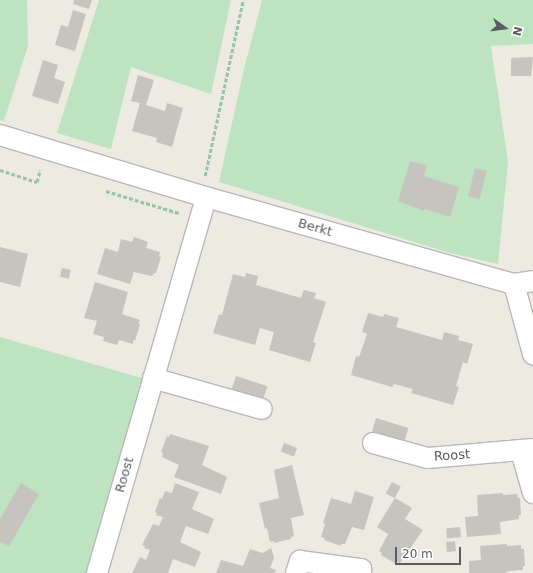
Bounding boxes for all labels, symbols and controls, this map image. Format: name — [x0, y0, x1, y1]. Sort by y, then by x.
north arrow — [485, 8, 525, 48]
text: N — [510, 25, 525, 37]
street label: Berkt — [296, 216, 334, 240]
street label: Roost — [433, 447, 471, 465]
street label: Roost — [113, 455, 137, 495]
scale bar — [397, 539, 463, 565]
text: 20 m — [402, 547, 433, 561]

